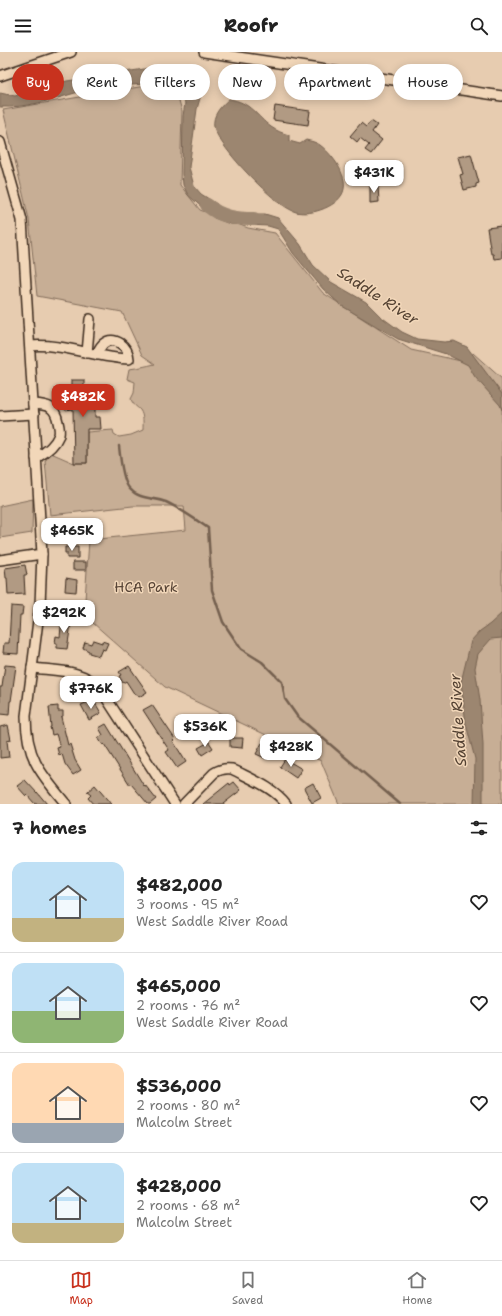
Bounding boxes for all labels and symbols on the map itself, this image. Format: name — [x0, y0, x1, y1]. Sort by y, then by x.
pin: $431K — [346, 160, 402, 194]
water label: Saddle River — [334, 262, 423, 330]
pin: $482K — [55, 384, 111, 418]
pin: $465K — [44, 518, 100, 552]
park label: HCA Park — [114, 578, 178, 596]
pin: $292K — [36, 600, 92, 634]
water label: Saddle River — [445, 672, 471, 767]
pin: $776K — [63, 676, 119, 710]
pin: $536K — [177, 714, 233, 748]
pin: $428K — [263, 734, 319, 768]

